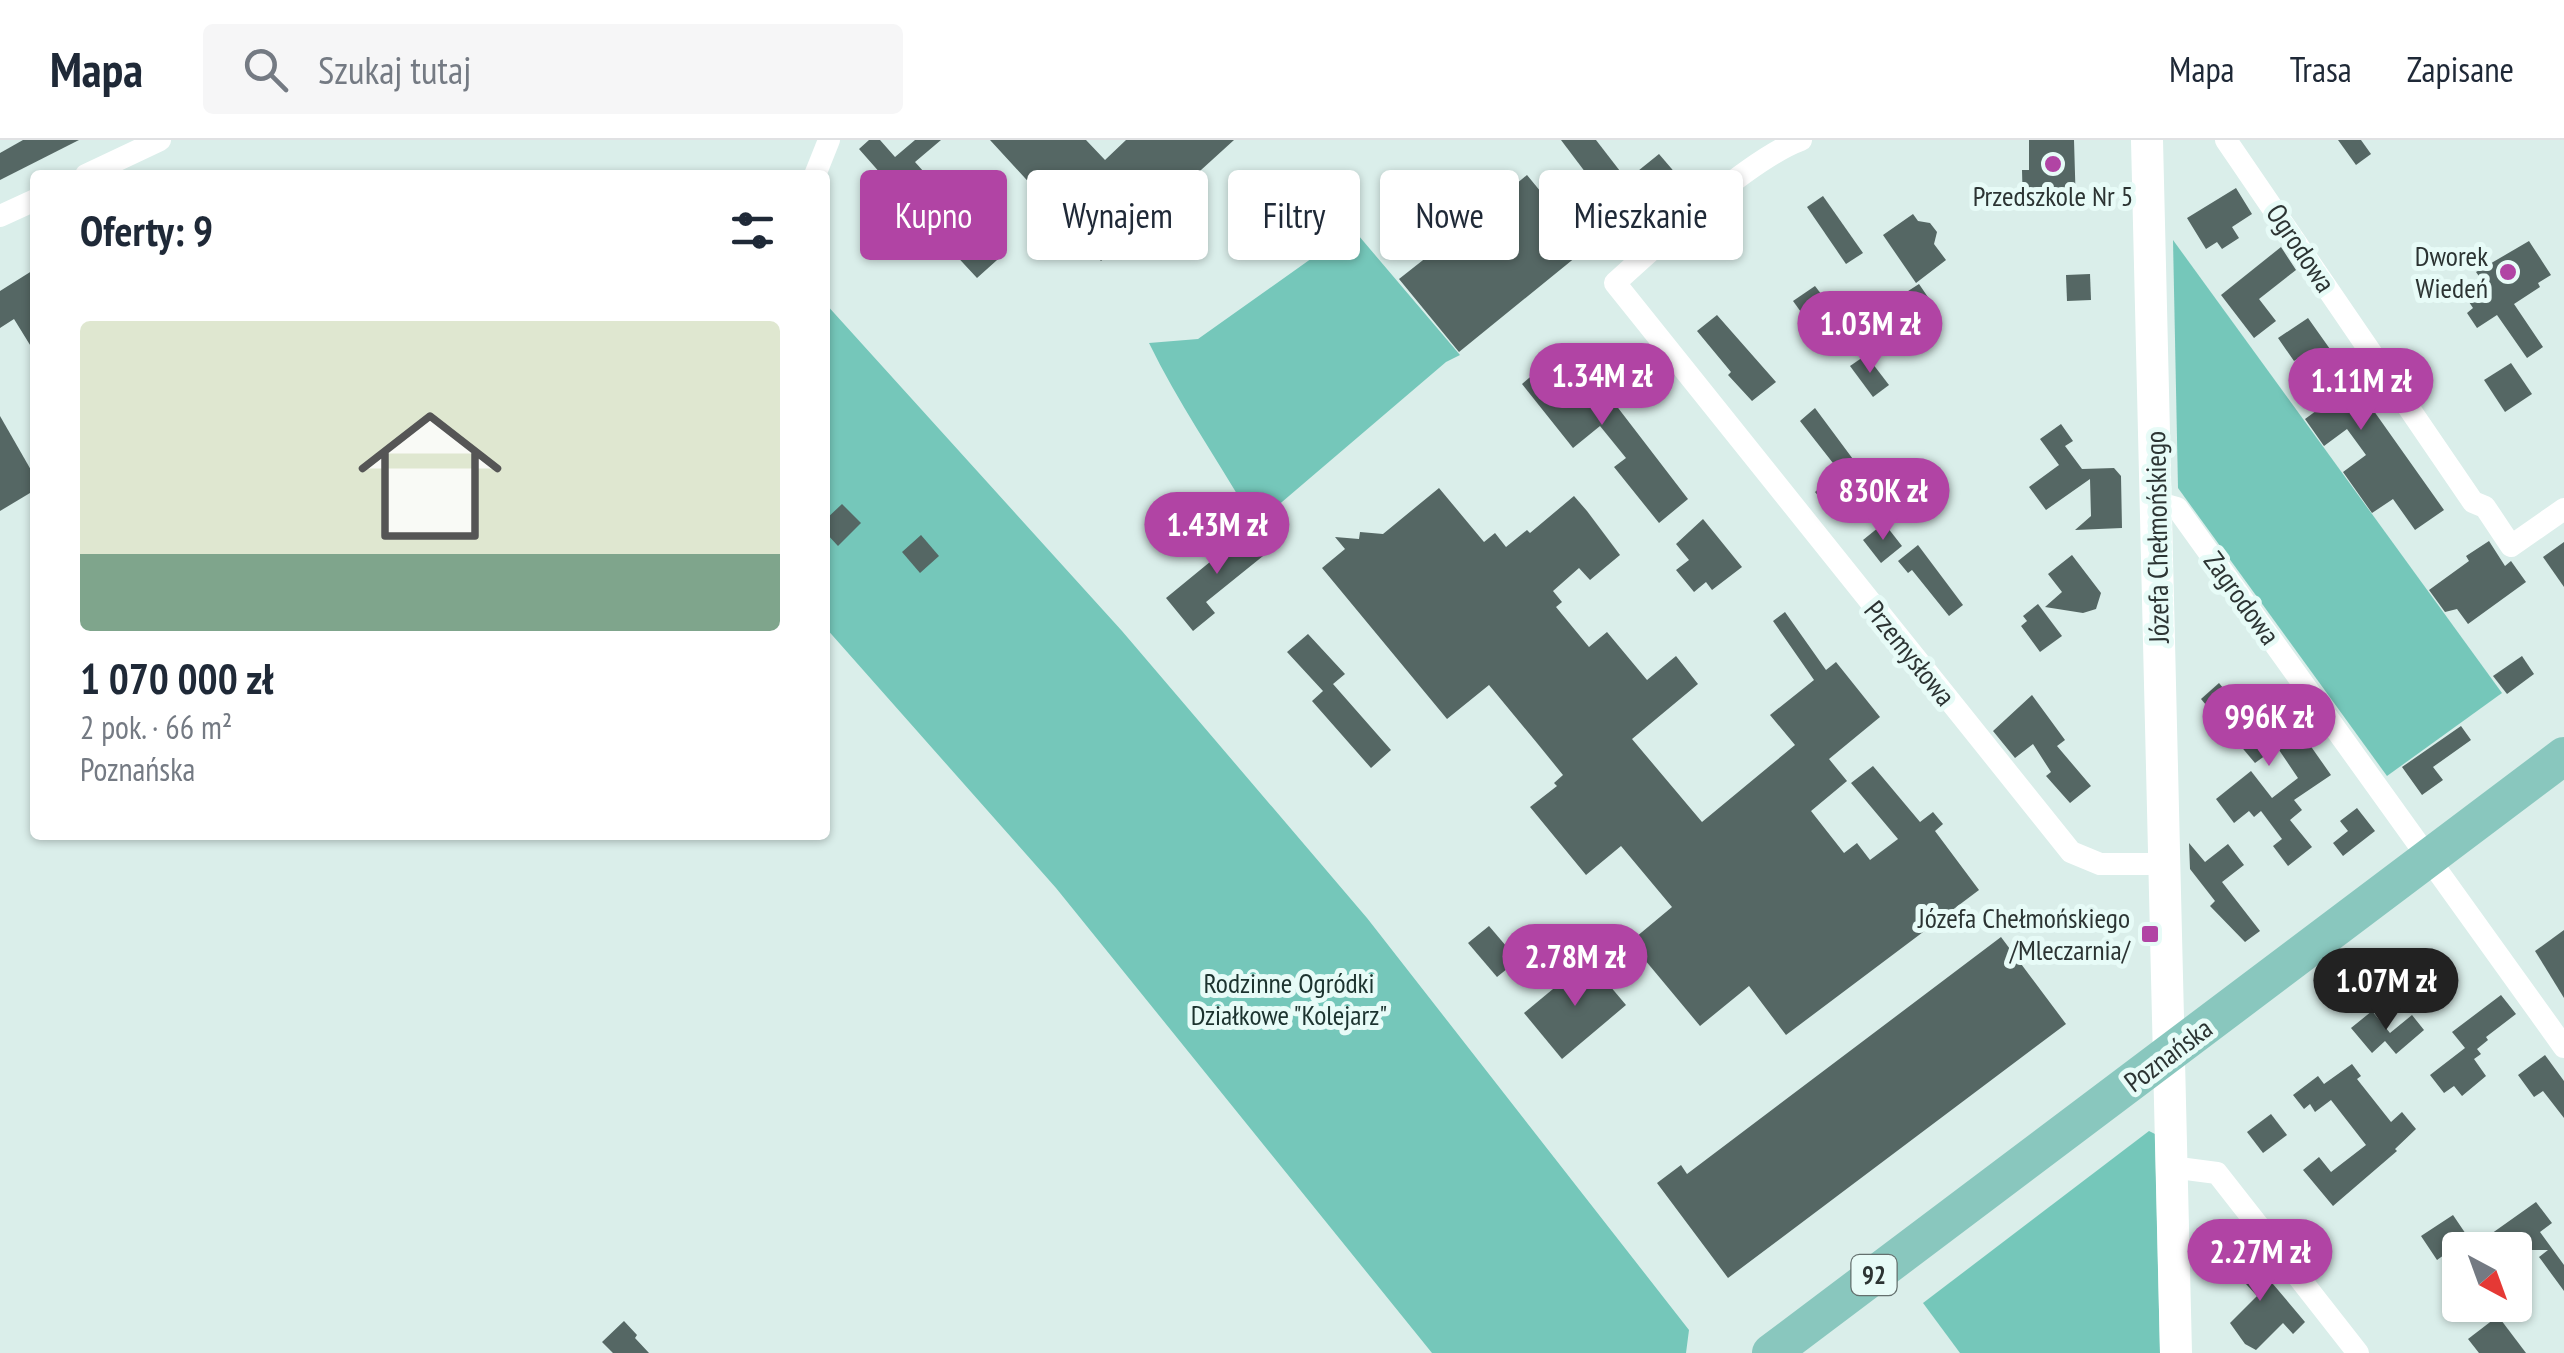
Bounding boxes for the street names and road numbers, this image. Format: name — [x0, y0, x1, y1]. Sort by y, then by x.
street label: Ogrodowa — [2258, 196, 2344, 299]
street label: Józefa Chełmońskiego — [2136, 431, 2177, 644]
street label: Zagrodowa — [2196, 544, 2289, 652]
street label: Przemysłowa — [1857, 592, 1964, 713]
street label: Poznańska — [2116, 1009, 2219, 1100]
road number: 92 — [1852, 1255, 1896, 1295]

